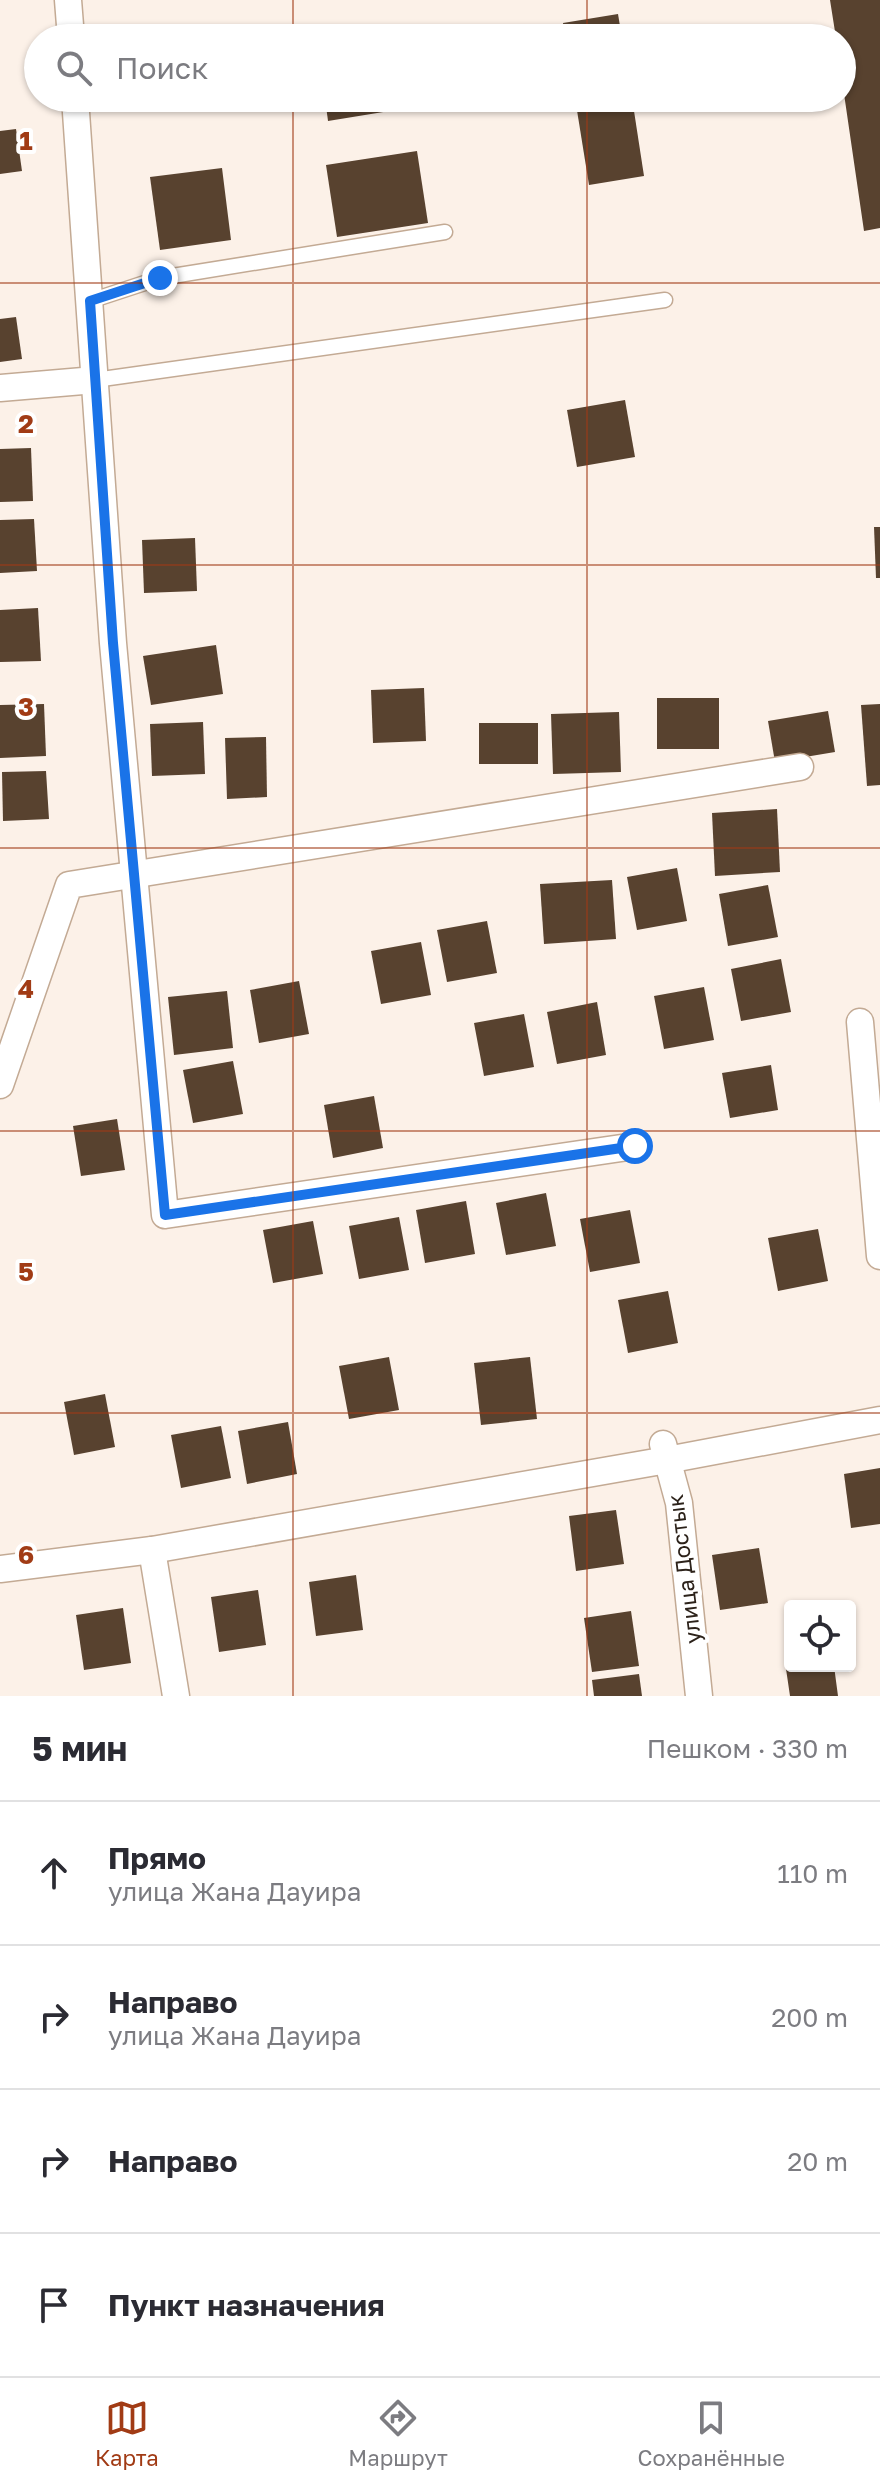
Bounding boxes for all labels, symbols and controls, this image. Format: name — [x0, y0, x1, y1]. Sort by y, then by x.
search box — [24, 24, 856, 112]
icon: search — [52, 46, 96, 90]
text: Поиск — [116, 50, 208, 86]
text: 1 — [19, 125, 33, 156]
route end — [142, 260, 178, 296]
text: 2 — [18, 408, 34, 439]
text: 3 — [18, 691, 34, 722]
text: 4 — [18, 973, 34, 1004]
route start — [617, 1128, 653, 1164]
text: 5 — [18, 1256, 34, 1287]
street label: улица Достык — [661, 1492, 706, 1645]
text: 6 — [18, 1539, 34, 1570]
map controls — [784, 1600, 856, 1672]
button: locate — [784, 1600, 856, 1672]
text: 5 мин — [32, 1728, 127, 1768]
text: Пешком · 330 m — [647, 1733, 848, 1764]
text: Прямо — [108, 1840, 206, 1876]
icon: ahead — [32, 1851, 76, 1895]
text: 110 m — [777, 1858, 848, 1889]
text: улица Жана Дауира — [108, 1876, 361, 1907]
text: Направо — [108, 1984, 237, 2020]
icon: right — [32, 1995, 76, 2039]
text: 200 m — [771, 2002, 848, 2033]
text: улица Жана Дауира — [108, 2020, 361, 2051]
icon: right — [32, 2139, 76, 2183]
text: Направо — [108, 2143, 237, 2179]
text: 20 m — [787, 2146, 848, 2177]
icon: arrive — [32, 2283, 76, 2327]
text: Пункт назначения — [108, 2287, 385, 2323]
tab: Карта — [95, 2396, 159, 2471]
tab: Маршрут — [348, 2396, 448, 2471]
tab: Сохранённые — [637, 2396, 785, 2471]

